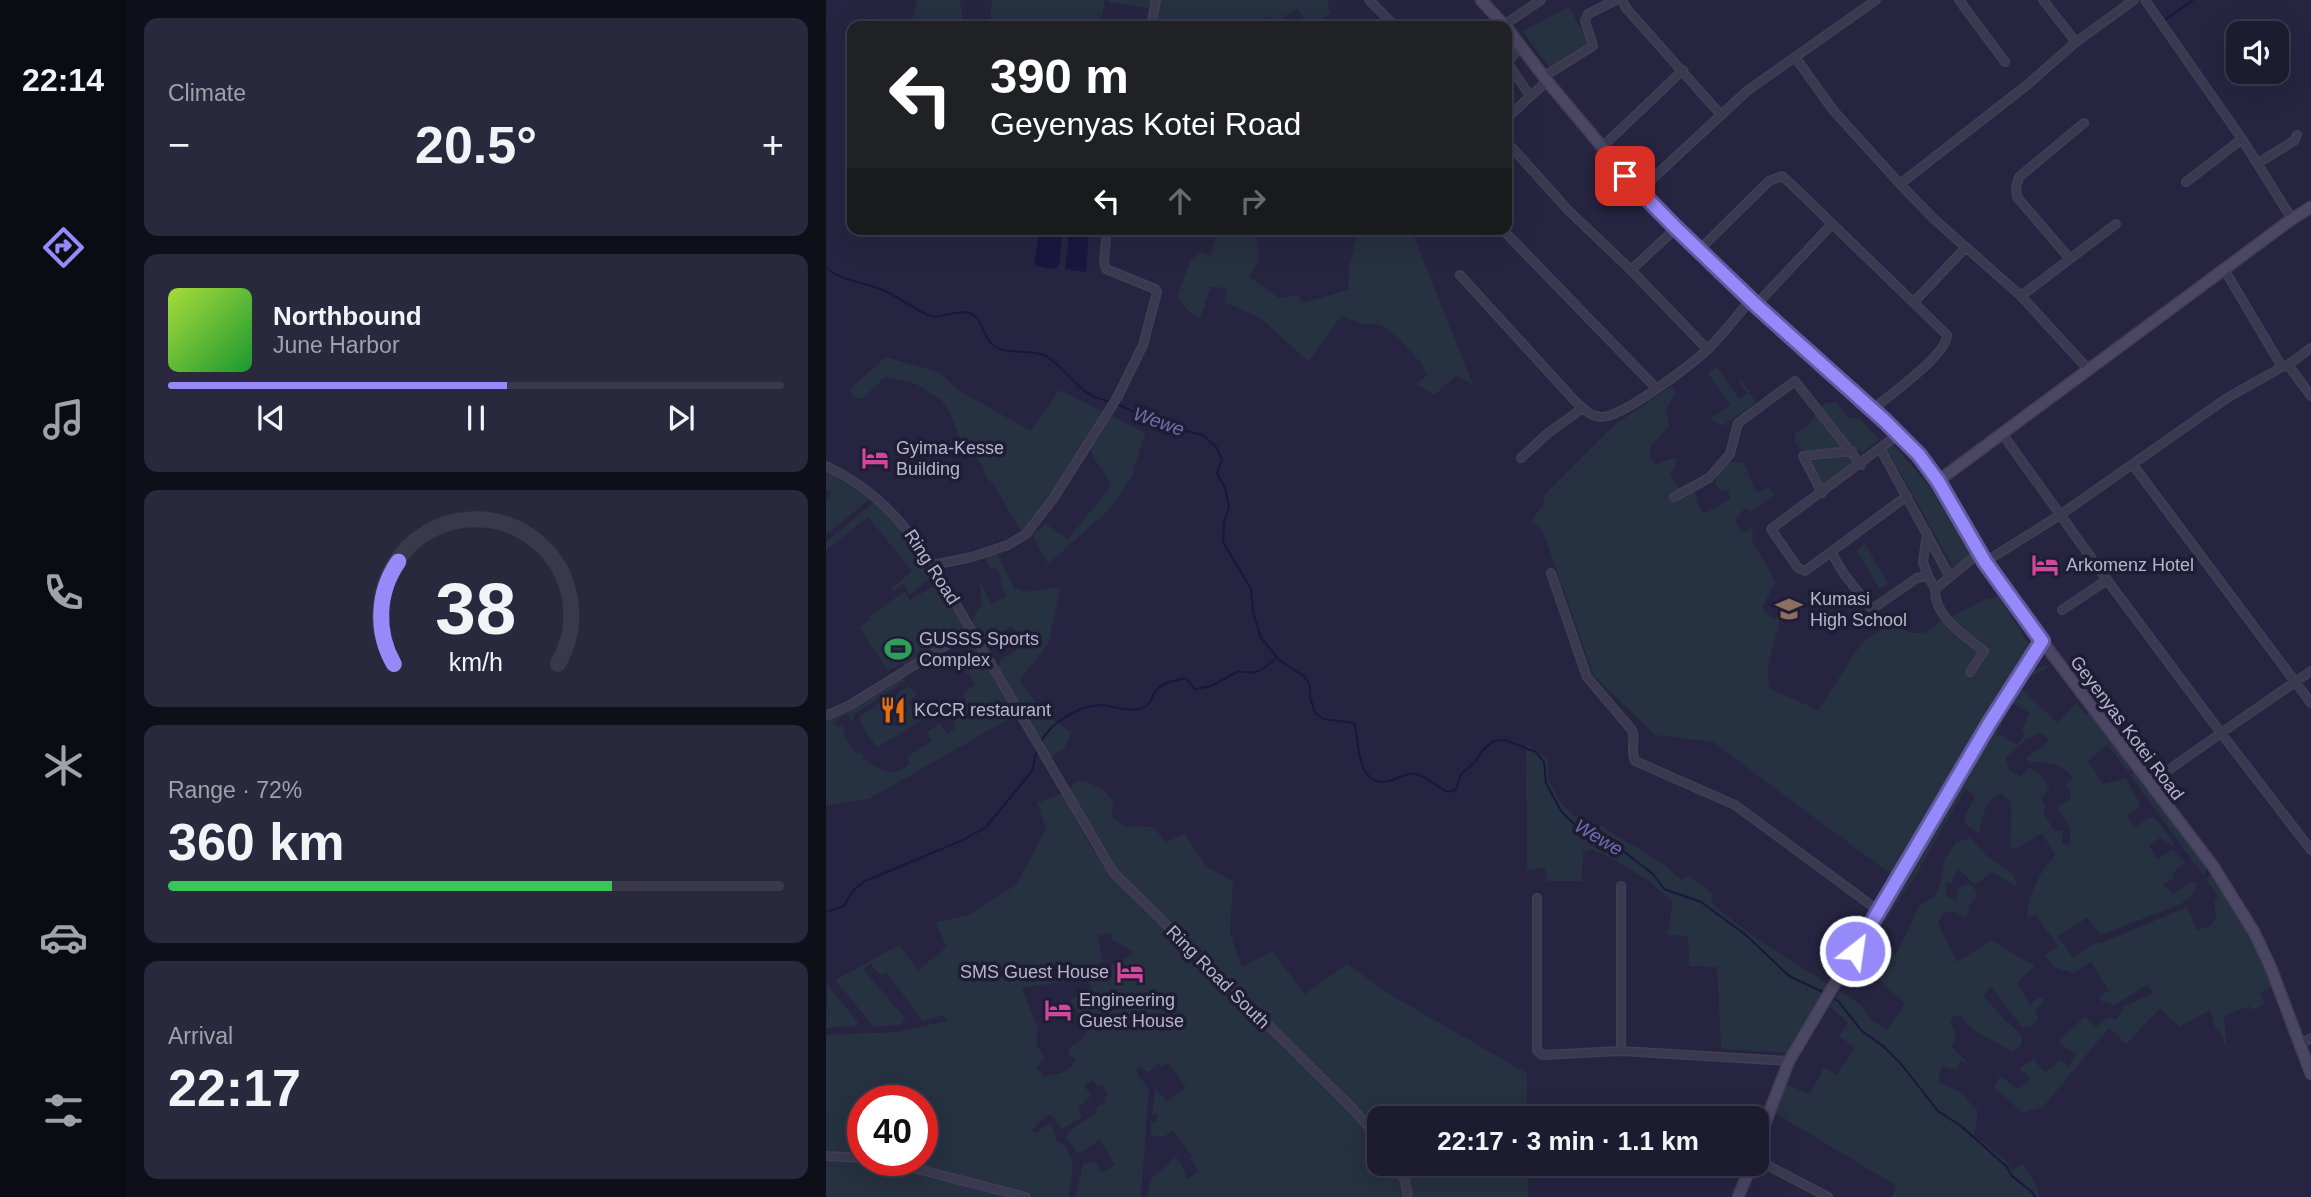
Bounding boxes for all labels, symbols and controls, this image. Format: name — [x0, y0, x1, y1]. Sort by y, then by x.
map controls — [2226, 21, 2289, 84]
button: sound — [2226, 21, 2289, 84]
icon: left — [875, 49, 966, 140]
text: 390 m — [990, 49, 1129, 103]
text: 22:14 — [22, 62, 104, 98]
text: Climate — [168, 80, 246, 106]
text: Geyenyas Kotei Road — [990, 106, 1301, 142]
text: 20.5° — [415, 116, 537, 174]
text: − — [168, 124, 190, 166]
text: + — [762, 124, 784, 166]
pin — [1595, 146, 1655, 206]
icon: arrive — [1606, 157, 1644, 195]
icon: left — [1088, 182, 1126, 220]
icon: ahead — [1161, 182, 1199, 220]
icon: right — [1234, 182, 1272, 220]
icon: directions — [39, 223, 88, 272]
text: Northbound — [273, 301, 422, 331]
text: June Harbor — [273, 332, 400, 358]
icon: music — [39, 395, 88, 444]
icon: previous — [252, 399, 290, 437]
icon: pause — [457, 399, 495, 437]
icon: next — [662, 399, 700, 437]
water label: Wewe — [1131, 403, 1187, 440]
place label: Gyima-Kesse Building — [896, 438, 1004, 479]
hotel icon: Gyima-Kesse Building — [860, 443, 890, 473]
street label: Ring Road — [900, 526, 964, 608]
hotel icon: Arkomenz Hotel — [2030, 550, 2060, 580]
place label: Arkomenz Hotel — [2066, 555, 2194, 575]
icon: phone — [39, 568, 88, 617]
text: 38 — [436, 569, 516, 650]
place label: Kumasi High School — [1810, 589, 1907, 630]
school or university icon: Kumasi High School — [1774, 594, 1804, 624]
place label: GUSSS Sports Complex — [919, 629, 1039, 670]
sports icon: GUSSS Sports Complex — [883, 634, 913, 664]
text: km/h — [449, 648, 503, 676]
street label: Geyenyas Kotei Road — [2066, 652, 2188, 804]
restaurant icon: KCCR restaurant — [878, 695, 908, 725]
place label: KCCR restaurant — [914, 700, 1051, 720]
icon: climate — [39, 741, 88, 790]
text: Range · 72% — [168, 777, 302, 803]
text: 360 km — [168, 813, 344, 871]
water label: Wewe — [1571, 815, 1627, 860]
icon: car — [39, 913, 88, 962]
position arrow — [1818, 914, 1892, 988]
street label: Ring Road South — [1162, 921, 1274, 1033]
hotel icon: SMS Guest House — [1115, 957, 1145, 987]
place label: SMS Guest House — [960, 962, 1109, 982]
place label: Engineering Guest House — [1079, 990, 1184, 1031]
hotel icon: Engineering Guest House — [1043, 995, 1073, 1025]
text: Arrival — [168, 1023, 233, 1049]
text: 22:17 — [168, 1059, 301, 1117]
speed limit sign: 40 — [847, 1085, 938, 1176]
icon: filters — [39, 1086, 88, 1135]
text: 22:17 · 3 min · 1.1 km — [1437, 1126, 1699, 1156]

